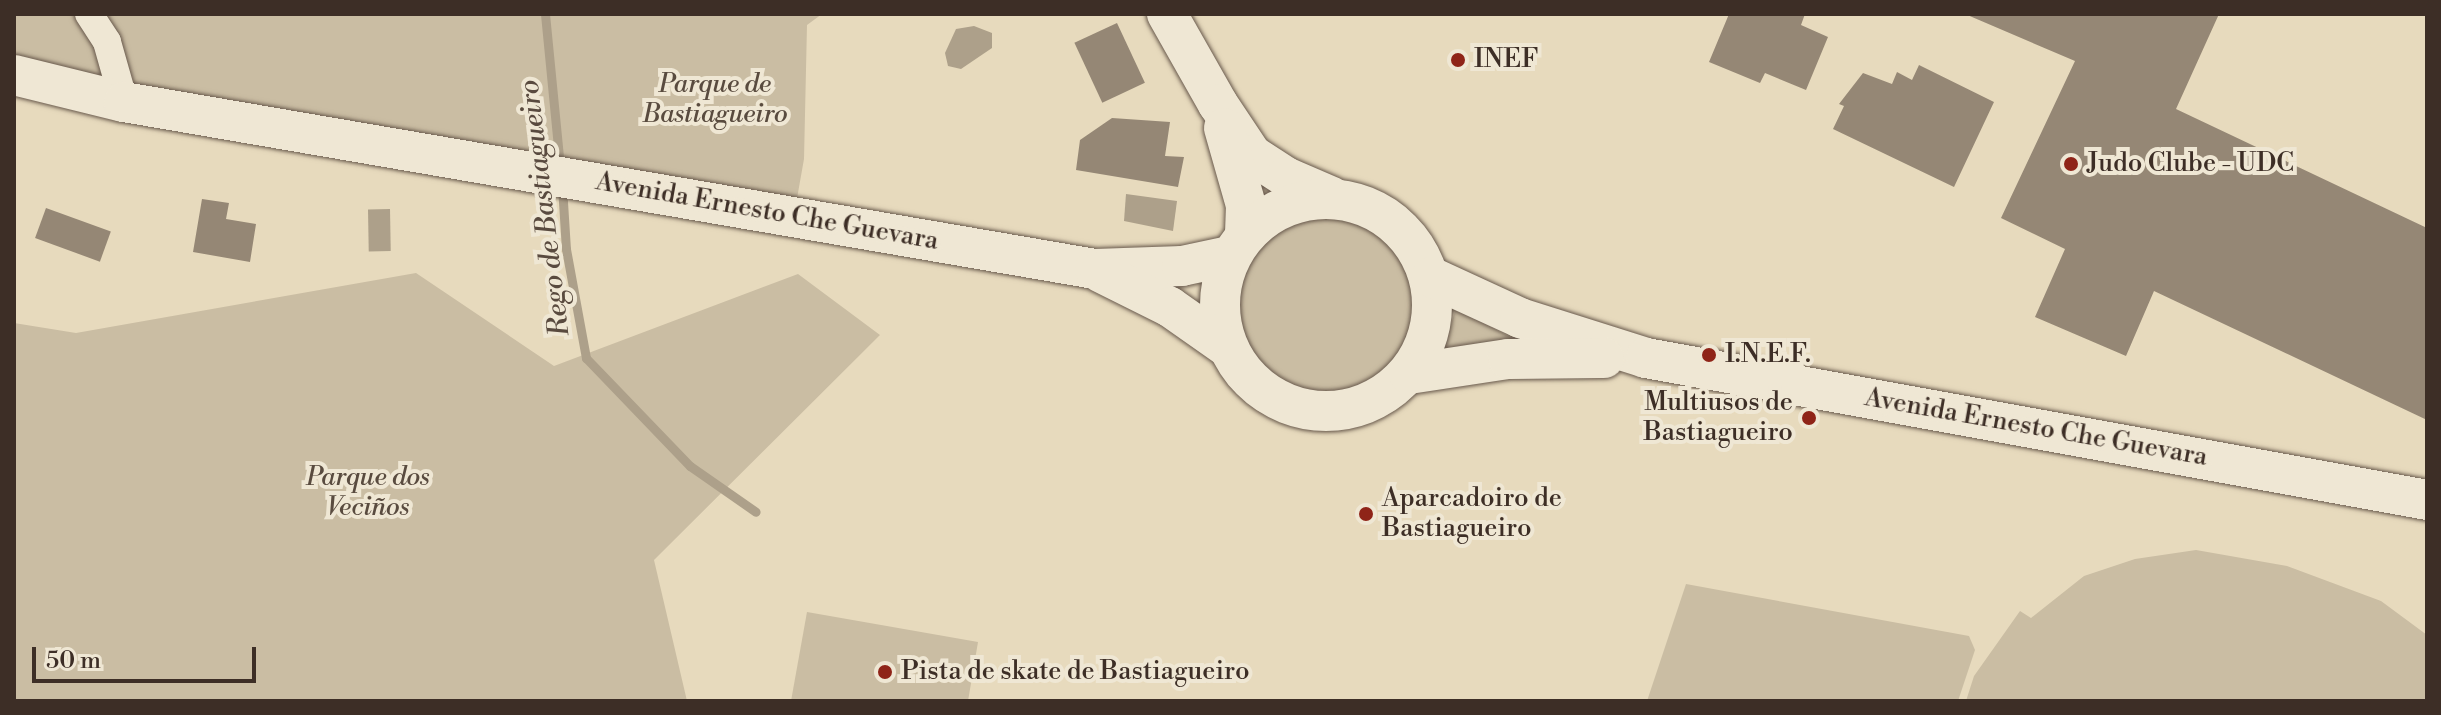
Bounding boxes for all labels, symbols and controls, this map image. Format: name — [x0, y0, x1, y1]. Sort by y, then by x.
place label: INEF — [1474, 44, 1538, 76]
marker: INEF — [1449, 51, 1467, 69]
park label: Parque de Bastiagueiro — [642, 69, 788, 130]
water label: Rego de Bastiagueiro — [513, 78, 577, 338]
place label: Judo Clube - UDC — [2087, 148, 2294, 180]
marker: Judo Clube - UDC — [2062, 155, 2080, 173]
street label: Avenida Ernesto Che Guevara — [593, 166, 941, 258]
place label: I.N.E.F. — [1725, 339, 1811, 371]
marker: I.N.E.F. — [1700, 346, 1718, 364]
street label: Avenida Ernesto Che Guevara — [1862, 382, 2210, 474]
place label: Multiusos de Bastiagueiro — [1644, 387, 1793, 448]
marker: Multiusos de Bastiagueiro — [1800, 409, 1818, 427]
park label: Parque dos Veciños — [306, 462, 430, 524]
place label: Aparcadoiro de Bastiagueiro — [1382, 483, 1562, 544]
marker: Aparcadoiro de Bastiagueiro — [1357, 505, 1375, 523]
scale bar — [36, 631, 260, 681]
text: 50 m — [46, 646, 101, 676]
place label: Pista de skate de Bastiagueiro — [901, 656, 1250, 688]
marker: Pista de skate de Bastiagueiro — [876, 663, 894, 681]

